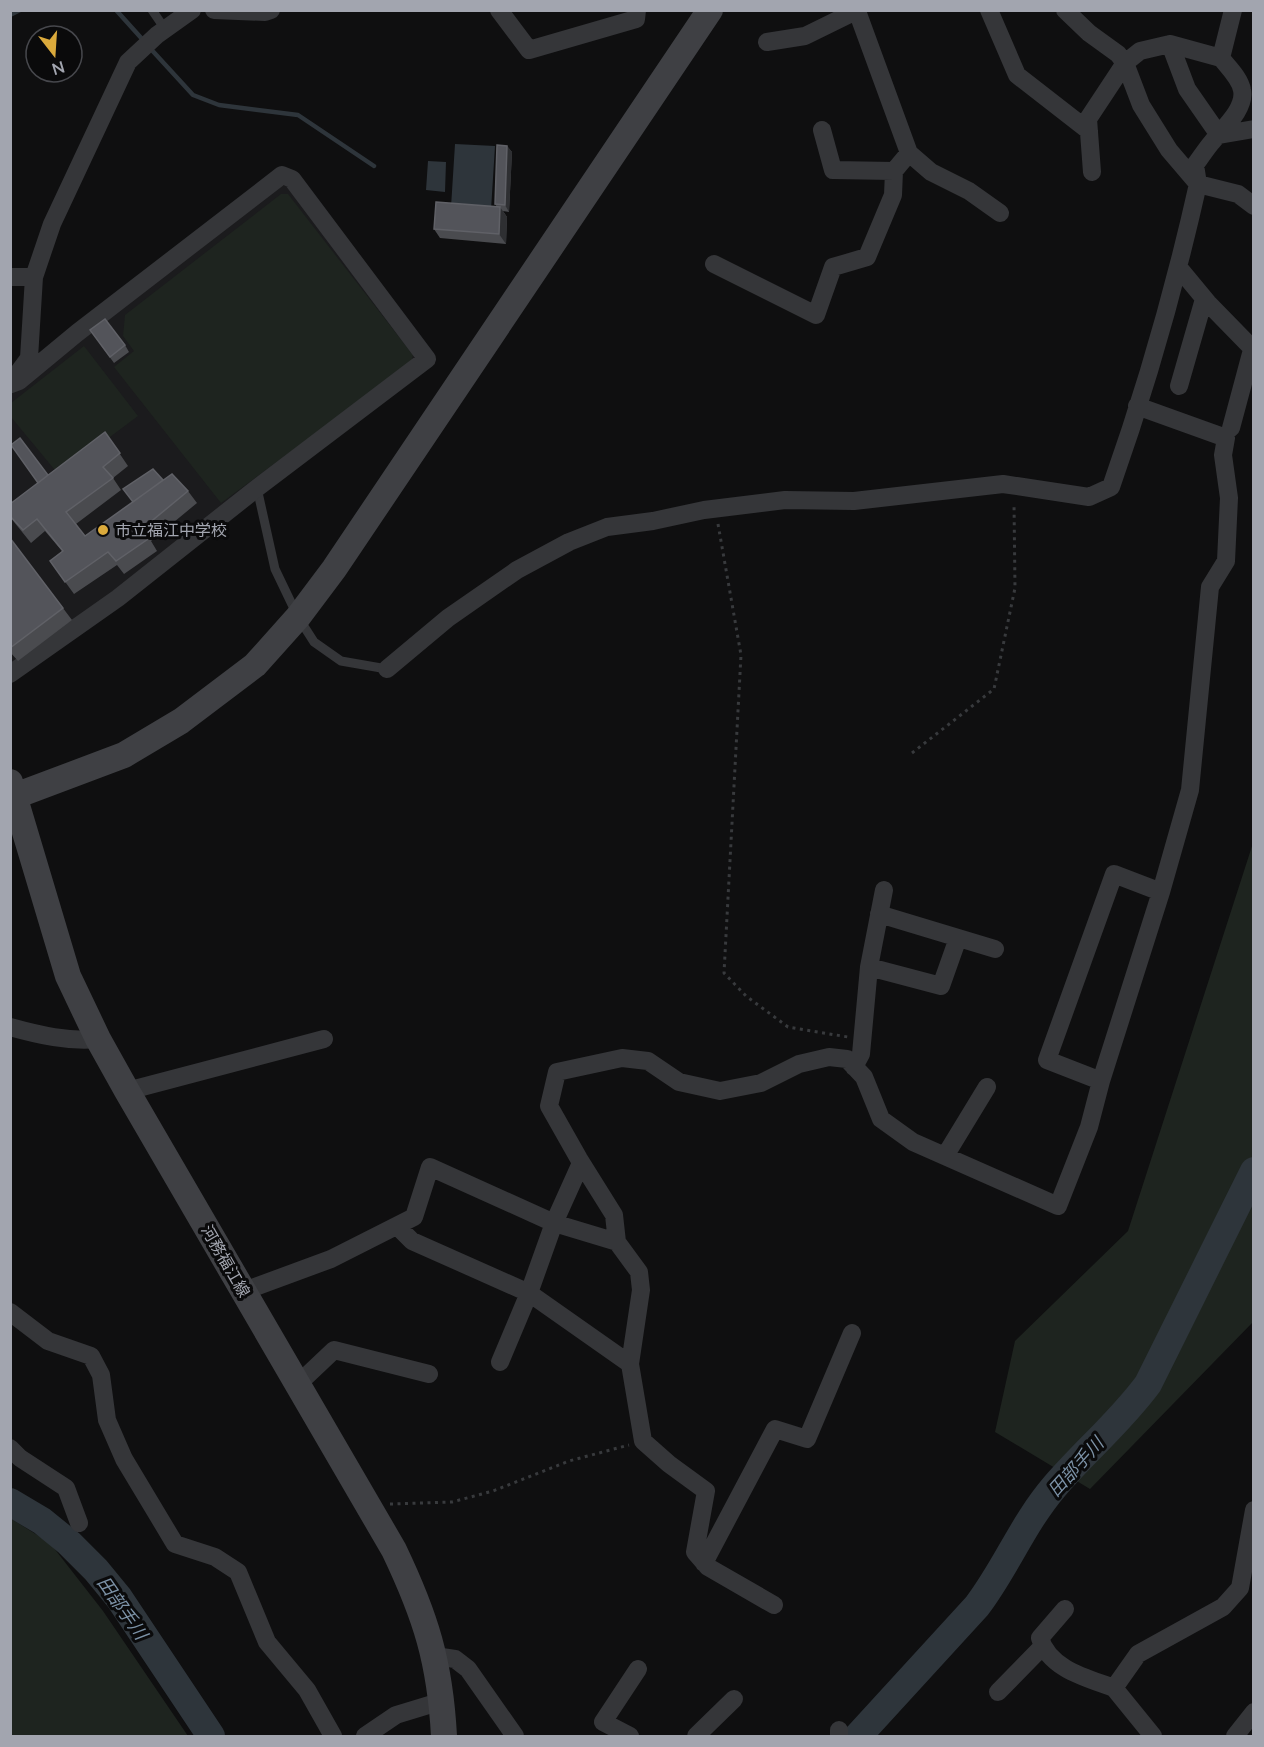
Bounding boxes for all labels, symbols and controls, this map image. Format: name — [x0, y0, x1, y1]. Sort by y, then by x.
north arrow — [24, 24, 84, 84]
text: N — [50, 58, 67, 80]
place label: 市立福江中学校 — [115, 520, 227, 539]
marker: 市立福江中学校 — [96, 523, 110, 537]
street label: 河務福江線 — [198, 1221, 255, 1300]
water label: 田部手川 — [1043, 1431, 1109, 1500]
water label: 田部手川 — [93, 1572, 154, 1645]

